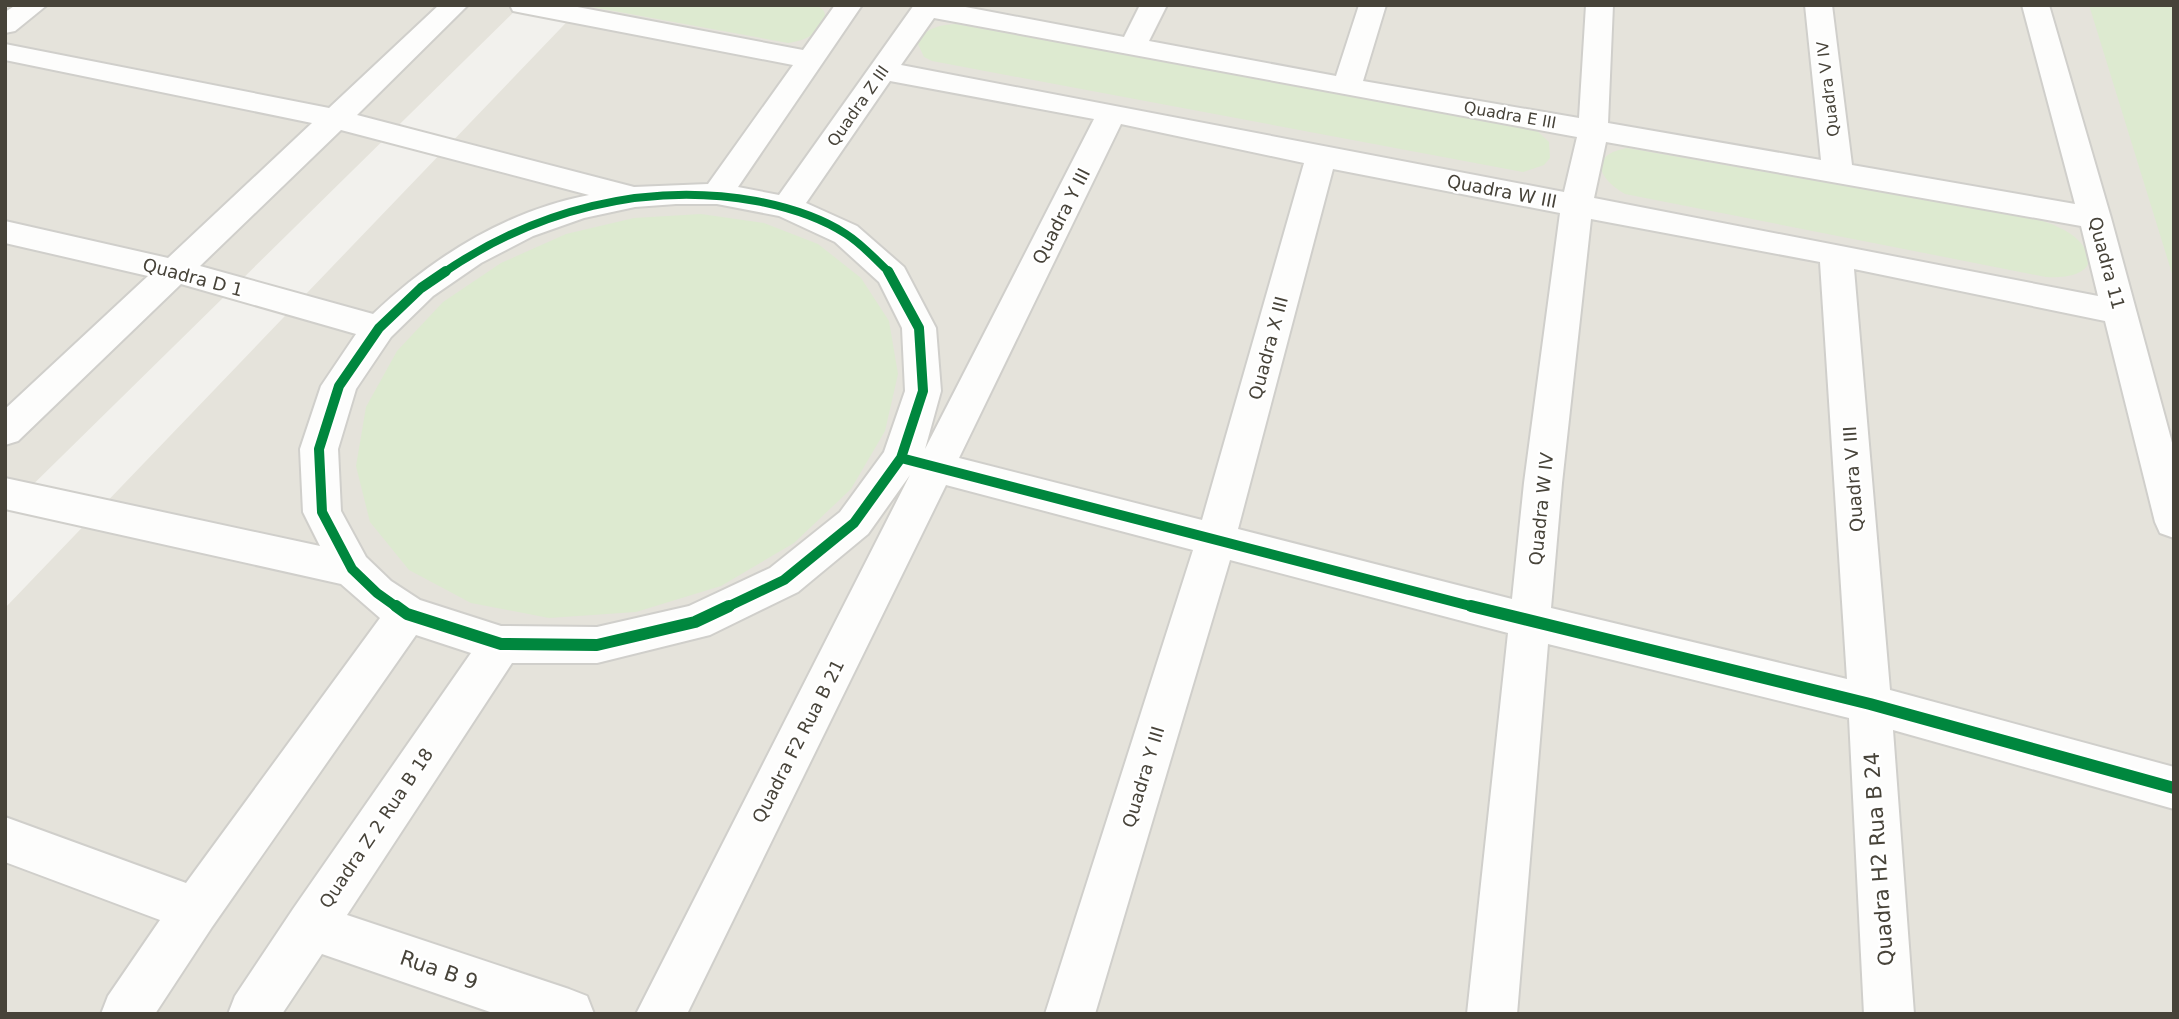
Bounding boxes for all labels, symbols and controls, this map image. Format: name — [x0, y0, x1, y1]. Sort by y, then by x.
street label: Quadra V IV — [1813, 40, 1843, 138]
street label: Quadra Z III — [823, 62, 893, 150]
street label: Quadra E III — [1462, 98, 1558, 132]
street label: Quadra Y III — [1028, 165, 1094, 267]
street label: Quadra W III — [1445, 170, 1559, 212]
street label: Quadra 11 — [2085, 214, 2129, 312]
street label: Quadra D 1 — [140, 254, 246, 300]
street label: Quadra X III — [1244, 294, 1292, 402]
street label: Quadra V III — [1839, 425, 1867, 533]
street label: Quadra W IV — [1525, 451, 1557, 566]
street label: Quadra F2 Rua B 21 — [748, 656, 848, 826]
street label: Quadra Y III — [1118, 724, 1168, 830]
street label: Quadra Z 2 Rua B 18 — [315, 744, 437, 912]
street label: Quadra H2 Rua B 24 — [1860, 751, 1898, 967]
street label: Rua B 9 — [397, 945, 481, 995]

